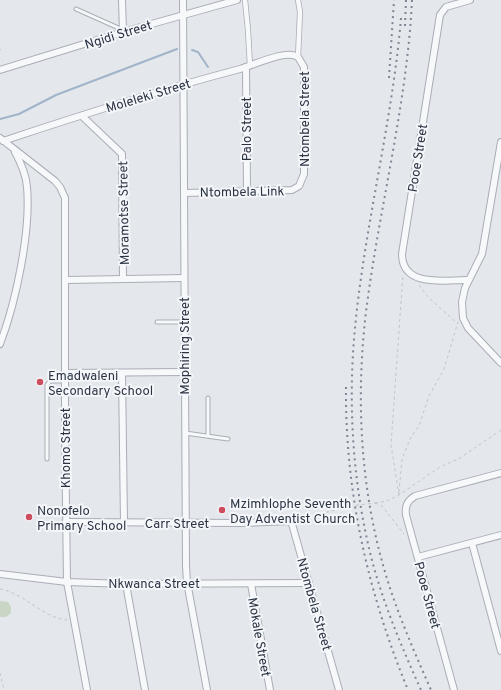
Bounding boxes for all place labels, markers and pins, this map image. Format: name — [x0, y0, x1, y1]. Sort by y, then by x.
place label: Emadwaleni Secondary School — [48, 369, 153, 400]
marker: Emadwaleni Secondary School — [35, 377, 45, 387]
place label: Mzimhlophe Seventh Day Adventist Church — [230, 497, 355, 528]
place label: Nonofelo Primary School — [37, 504, 126, 535]
marker: Mzimhlophe Seventh Day Adventist Church — [217, 505, 227, 515]
marker: Nonofelo Primary School — [24, 512, 34, 522]

